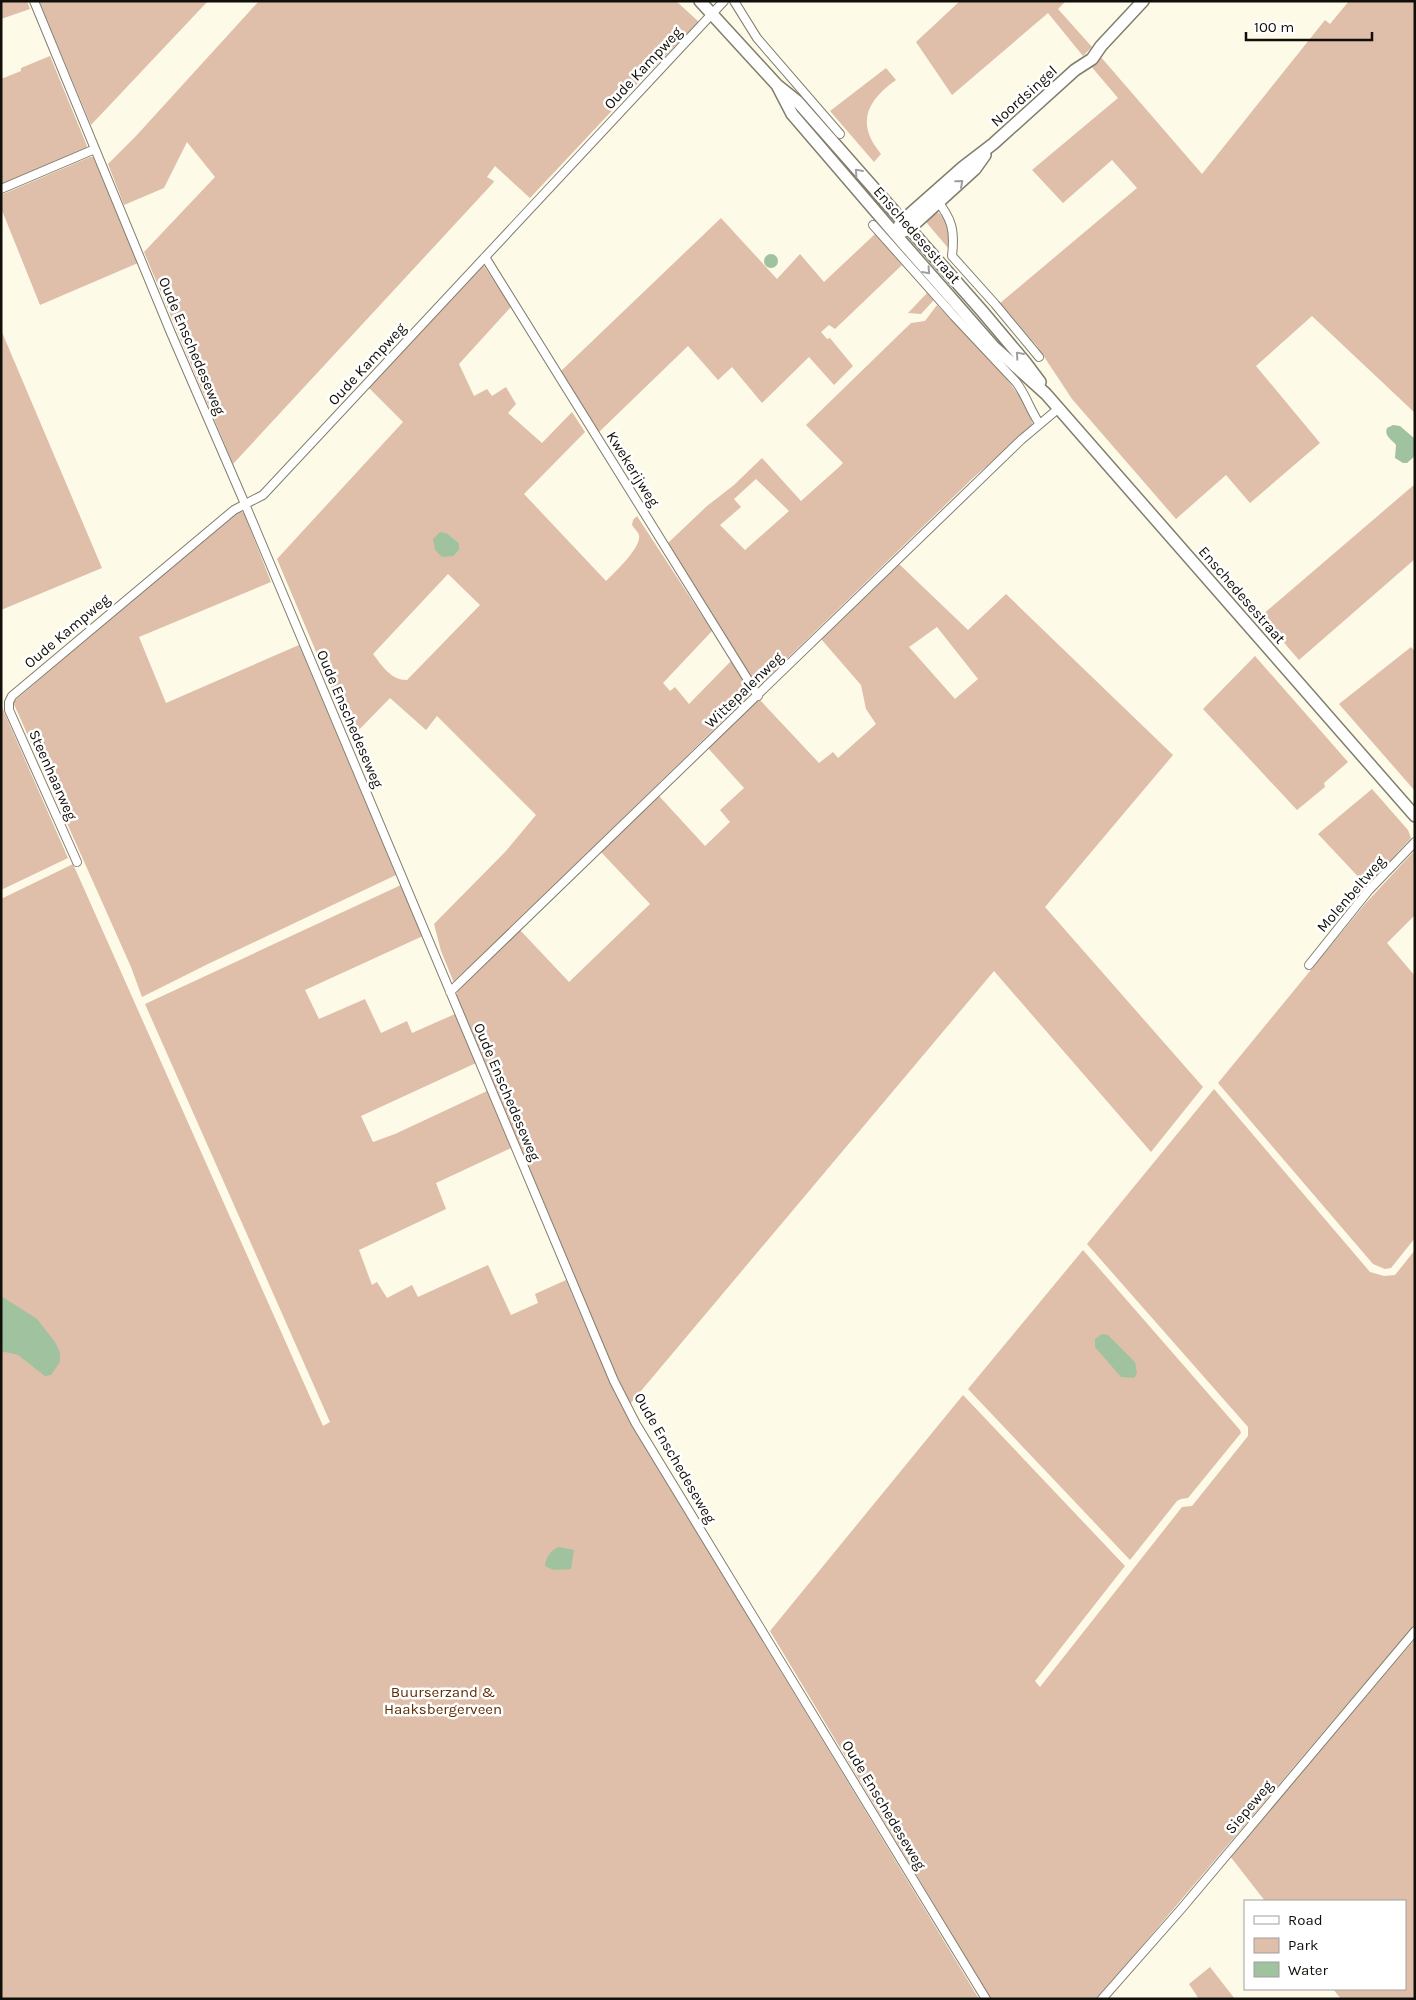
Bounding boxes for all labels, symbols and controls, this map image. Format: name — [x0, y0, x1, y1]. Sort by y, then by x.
scale bar — [1246, 10, 1372, 42]
text: 100 m — [1254, 18, 1294, 36]
street label: Oude Kampweg — [600, 23, 686, 113]
street label: Noordsingel — [987, 62, 1061, 130]
one-way arrow — [855, 168, 864, 177]
one-way arrow — [954, 180, 963, 189]
street label: Enschedesestraat — [870, 183, 964, 288]
one-way arrow — [921, 265, 930, 274]
street label: Oude Enschedeseweg — [155, 274, 229, 418]
street label: Oude Kampweg — [324, 319, 410, 409]
one-way arrow — [1015, 351, 1024, 360]
street label: Kwekerijweg — [603, 428, 664, 510]
street label: Enschedesestraat — [1195, 543, 1289, 648]
street label: Oude Kampweg — [21, 590, 114, 672]
street label: Oude Enschedeseweg — [313, 647, 387, 791]
street label: Wittepalenweg — [701, 648, 787, 732]
street label: Steenhaarweg — [25, 727, 81, 824]
street label: Molenbeltweg — [1313, 852, 1389, 936]
street label: Oude Enschedeseweg — [470, 1020, 544, 1164]
street label: Oude Enschedeseweg — [630, 1389, 720, 1527]
park label: Buurserzand & Haaksbergerveen — [384, 1683, 502, 1718]
street label: Oude Enschedeseweg — [838, 1737, 930, 1874]
street label: Siepeweg — [1221, 1776, 1277, 1838]
legend — [1244, 1900, 1406, 1990]
text: Road — [1288, 1911, 1323, 1929]
text: Park — [1288, 1936, 1318, 1954]
text: Water — [1288, 1961, 1329, 1979]

